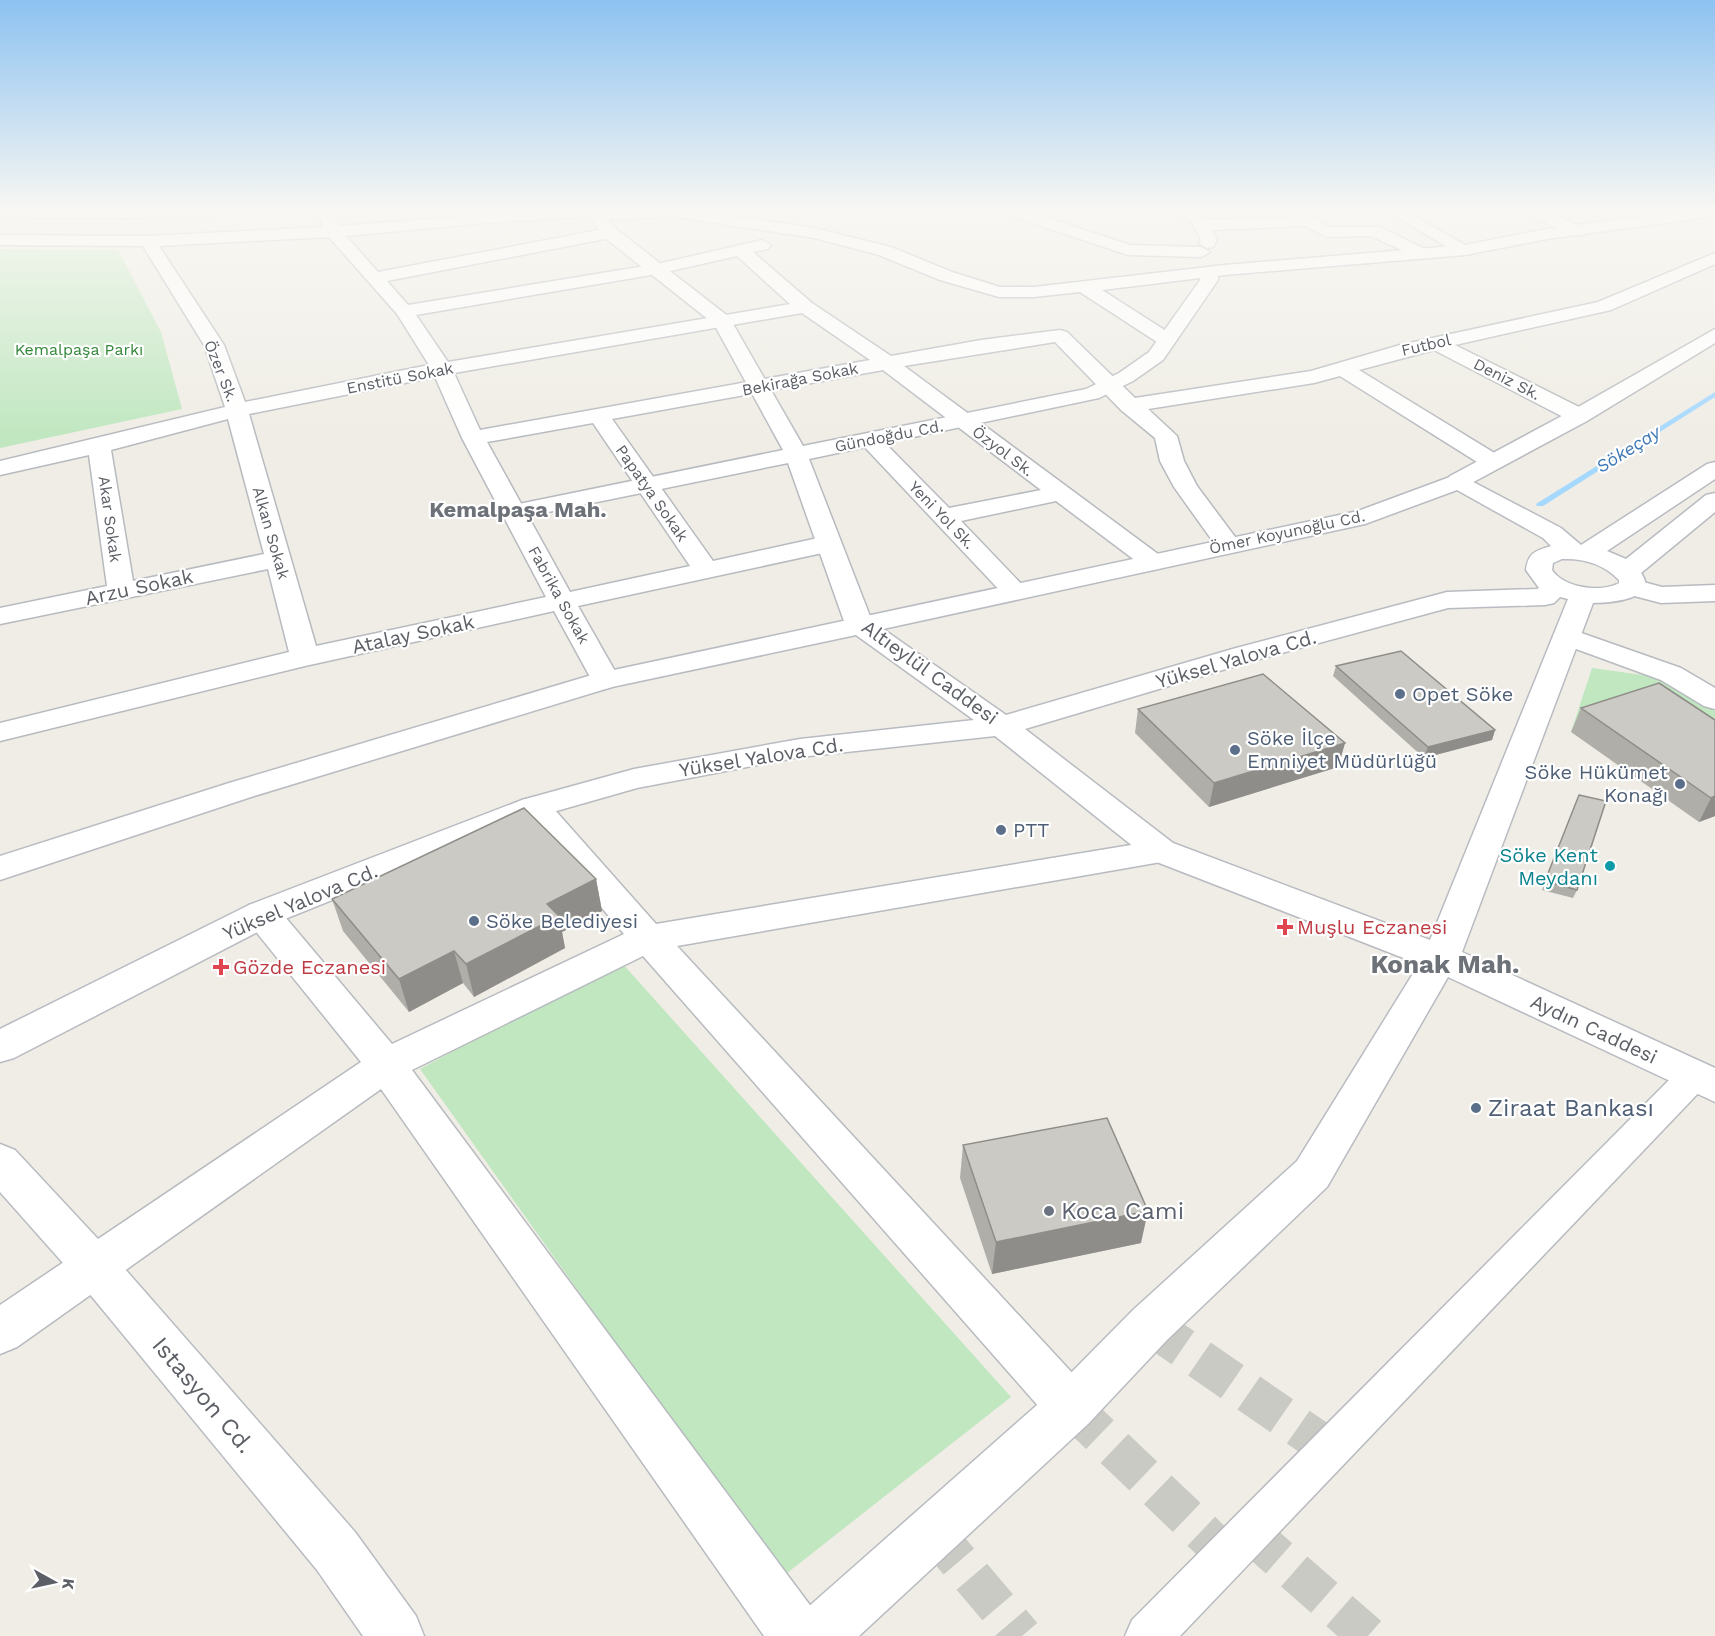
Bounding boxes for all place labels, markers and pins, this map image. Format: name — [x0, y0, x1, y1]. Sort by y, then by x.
place label: Opet Söke — [1412, 682, 1513, 706]
marker: Opet Söke — [1393, 687, 1407, 701]
place label: Söke İlçe Emniyet Müdürlüğü — [1247, 726, 1437, 773]
marker: Söke İlçe Emniyet Müdürlüğü — [1228, 743, 1242, 757]
place label: Söke Hükümet Konağı — [1525, 760, 1669, 807]
marker: Söke Hükümet Konağı — [1673, 777, 1687, 791]
place label: PTT — [1013, 818, 1049, 842]
marker: PTT — [994, 823, 1008, 837]
place label: Söke Kent Meydanı — [1499, 843, 1599, 890]
marker: Söke Kent Meydanı — [1603, 859, 1617, 873]
place label: Söke Belediyesi — [486, 909, 638, 933]
marker: Söke Belediyesi — [467, 914, 481, 928]
place label: Muşlu Eczanesi — [1297, 915, 1447, 939]
marker: Muşlu Eczanesi — [1278, 920, 1292, 934]
place label: Gözde Eczanesi — [233, 955, 386, 979]
marker: Gözde Eczanesi — [214, 960, 228, 974]
place label: Ziraat Bankası — [1488, 1094, 1654, 1122]
marker: Ziraat Bankası — [1469, 1101, 1483, 1115]
place label: Koca Cami — [1061, 1197, 1184, 1225]
marker: Koca Cami — [1042, 1204, 1056, 1218]

